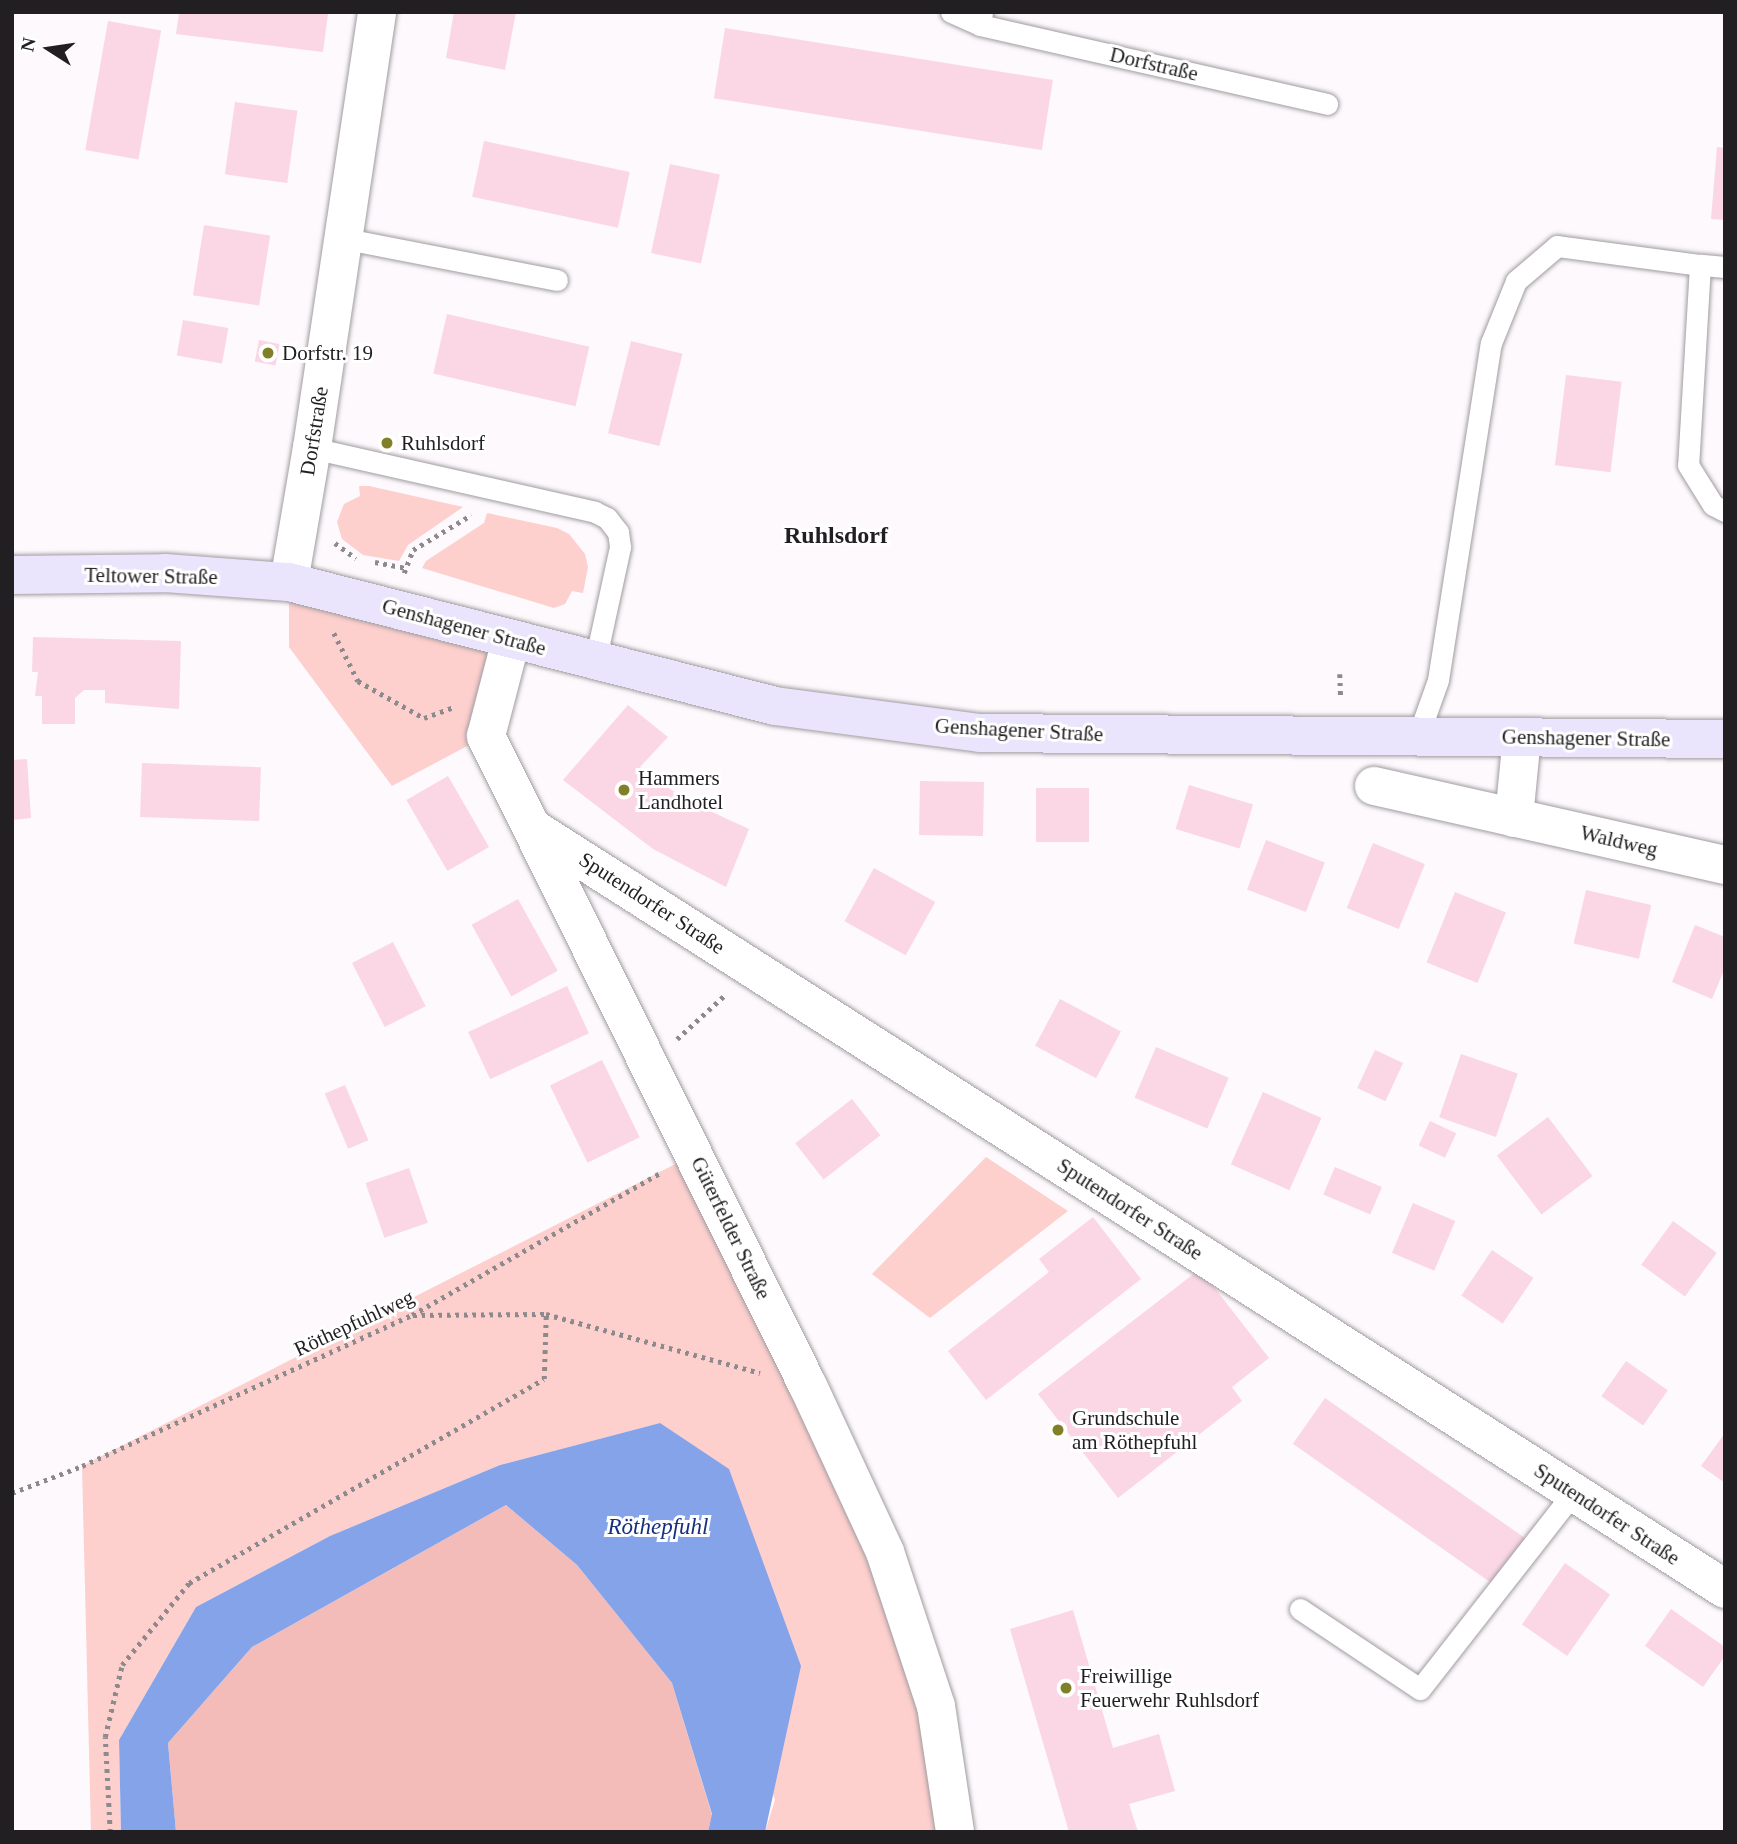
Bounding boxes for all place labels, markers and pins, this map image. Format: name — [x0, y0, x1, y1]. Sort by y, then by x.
place label: Dorfstr. 19 — [282, 340, 373, 366]
marker: Dorfstr. 19 — [260, 345, 276, 361]
place label: Ruhlsdorf — [401, 430, 485, 456]
marker: Ruhlsdorf — [379, 435, 395, 451]
place label: Hammers Landhotel — [638, 765, 723, 815]
marker: Hammers Landhotel — [616, 782, 632, 798]
place label: Grundschule am Röthepfuhl — [1072, 1405, 1197, 1455]
marker: Grundschule am Röthepfuhl — [1050, 1422, 1066, 1438]
place label: Freiwillige Feuerwehr Ruhlsdorf — [1080, 1663, 1259, 1713]
marker: Freiwillige Feuerwehr Ruhlsdorf — [1058, 1680, 1074, 1696]

